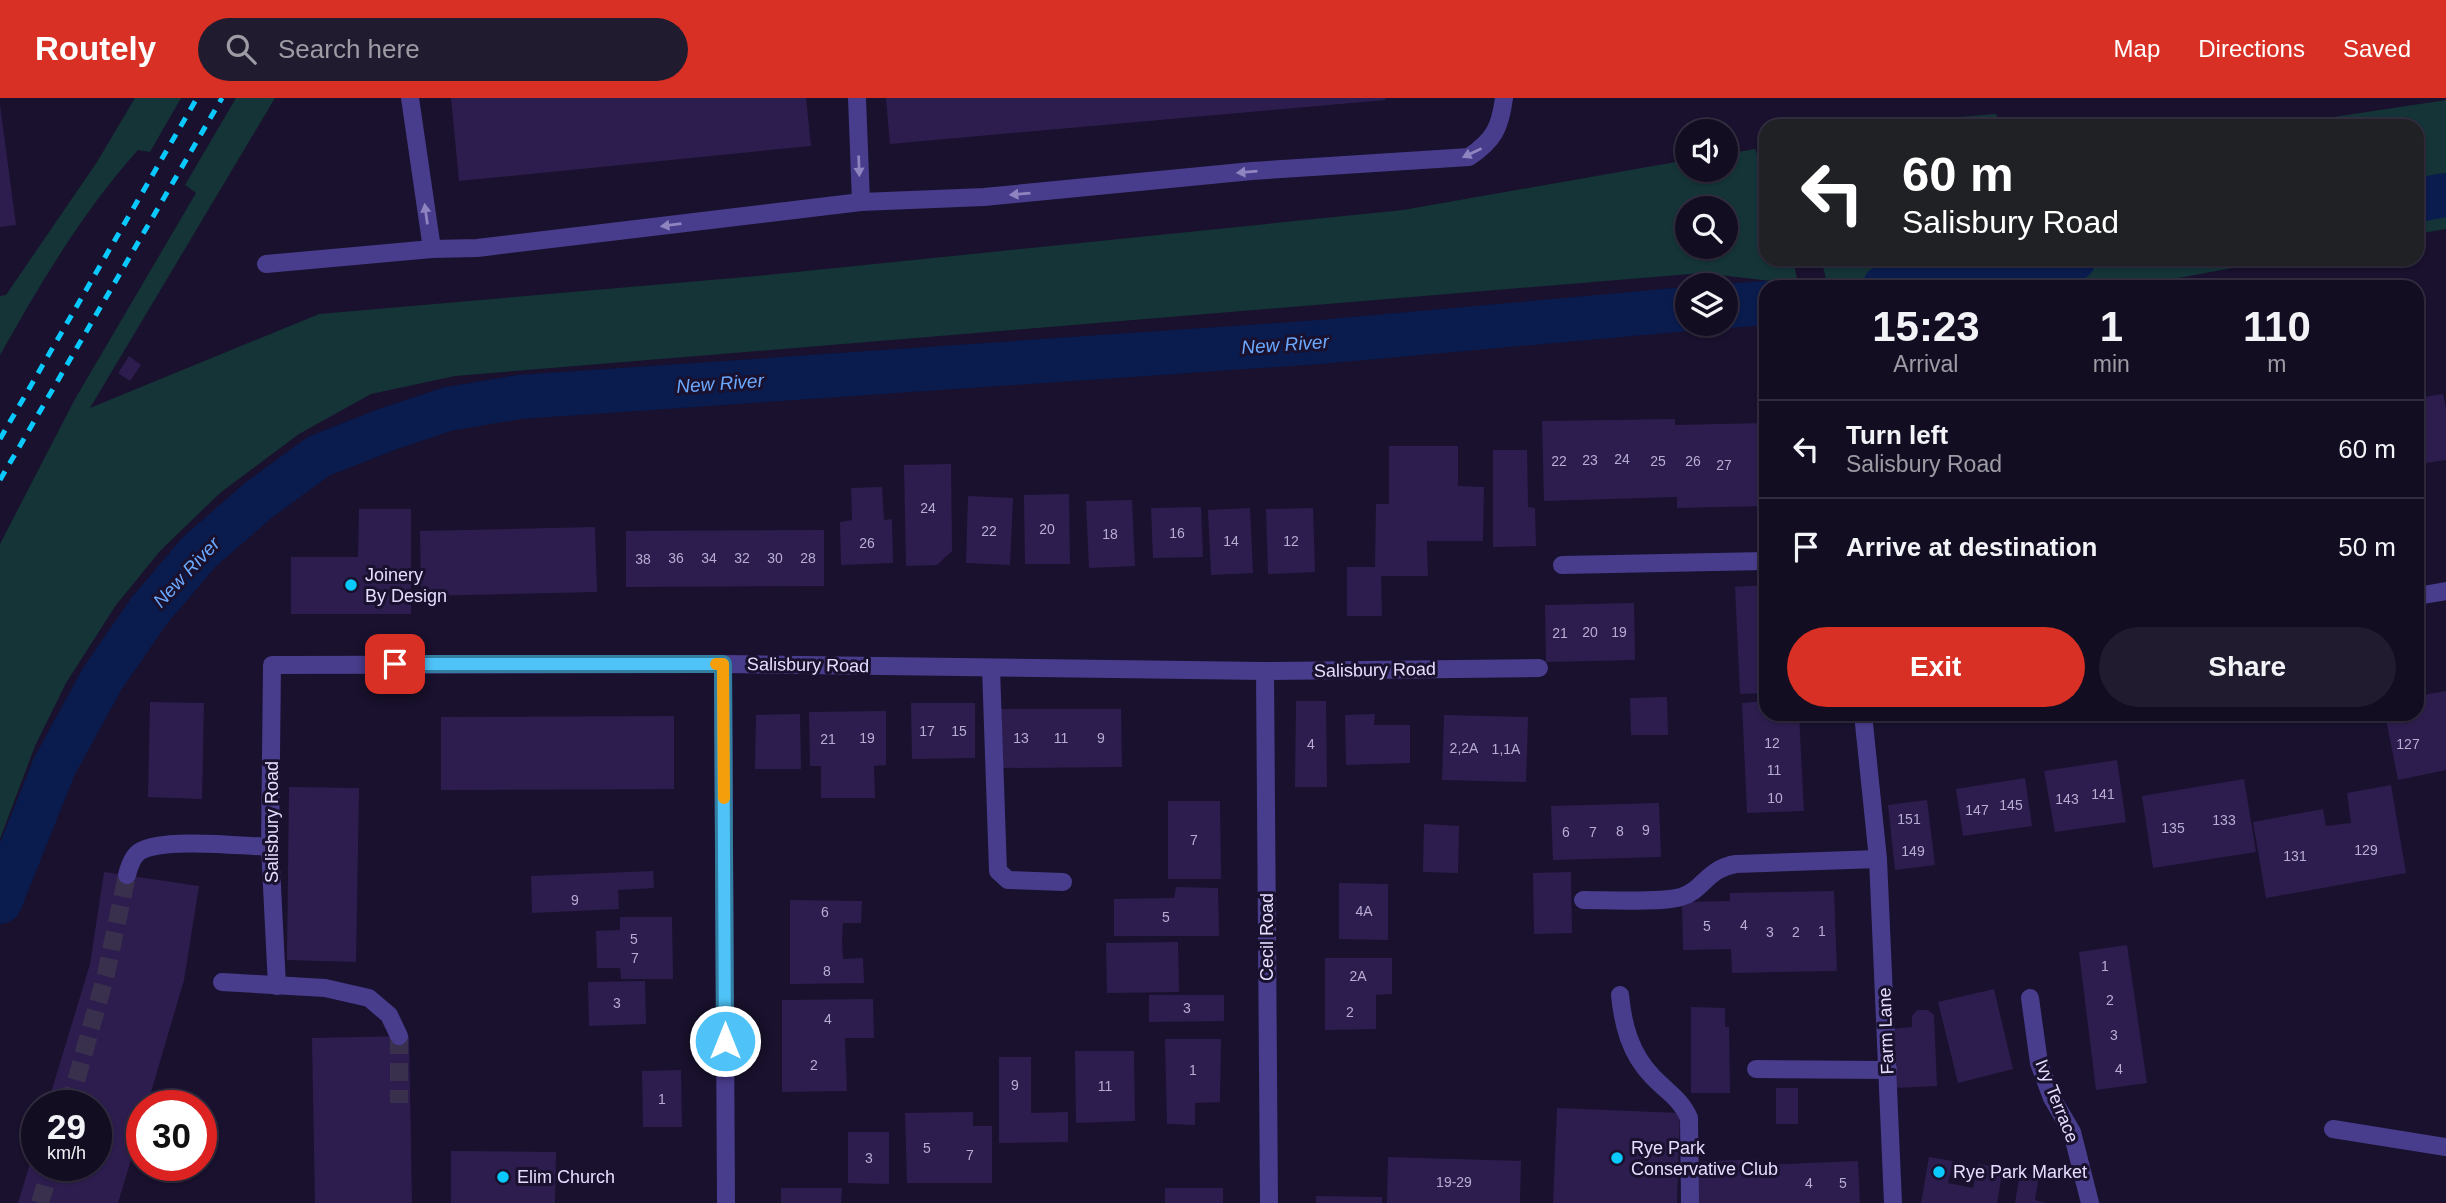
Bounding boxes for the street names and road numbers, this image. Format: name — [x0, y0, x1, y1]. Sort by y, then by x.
street label: Salisbury Road — [747, 654, 869, 676]
street label: Salisbury Road — [1314, 659, 1436, 681]
street label: Salisbury Road — [262, 761, 282, 883]
street label: Cecil Road — [1257, 893, 1277, 981]
street label: Farm Lane — [1874, 987, 1898, 1075]
street label: Ivy Terrace — [2031, 1057, 2083, 1145]

